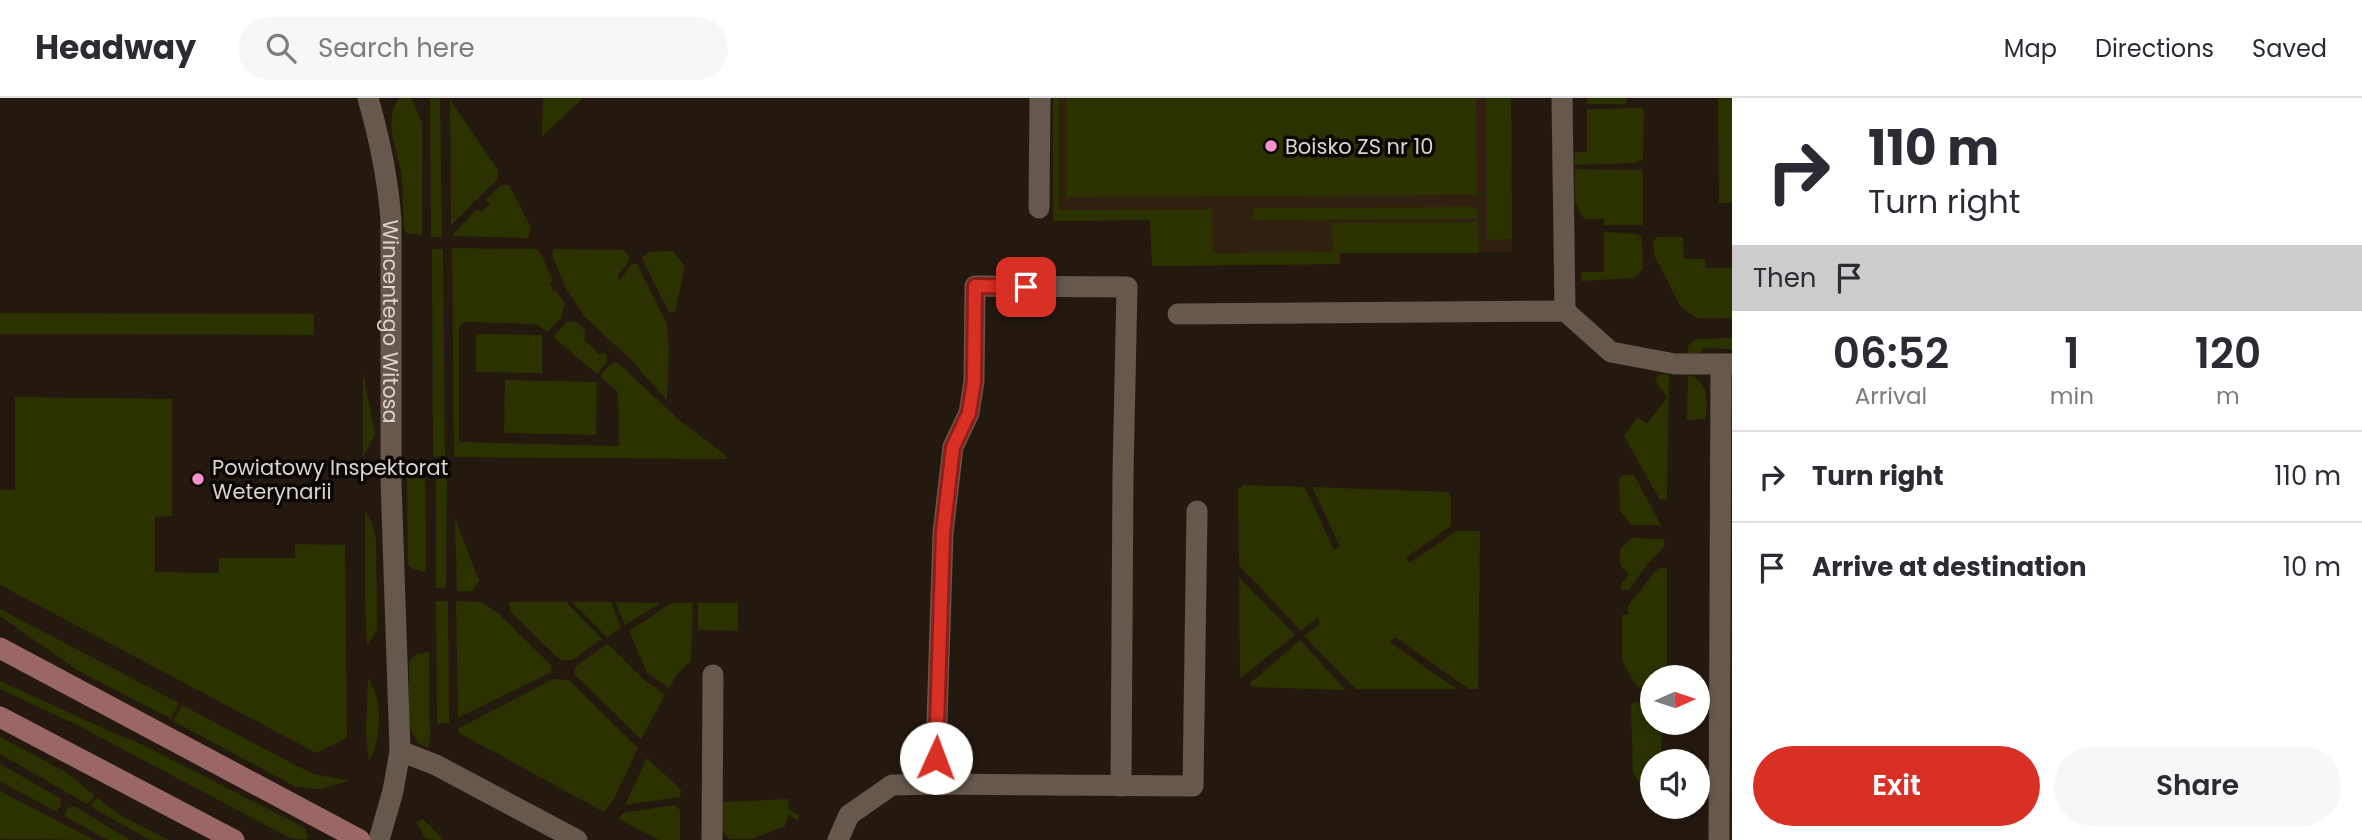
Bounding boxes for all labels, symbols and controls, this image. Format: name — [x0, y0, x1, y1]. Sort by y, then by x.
search box — [238, 17, 728, 80]
text: Headway — [35, 24, 196, 71]
icon: search — [262, 29, 300, 67]
text: Search here — [318, 30, 475, 66]
text: Map — [2004, 32, 2057, 65]
text: Directions — [2095, 32, 2214, 65]
text: Saved — [2252, 32, 2327, 65]
text: 110 m — [1868, 114, 1999, 182]
icon: right — [1753, 126, 1844, 217]
place label: Boisko ZS nr 10 — [1285, 132, 1433, 161]
marker: Boisko ZS nr 10 — [1263, 138, 1279, 154]
text: Turn right — [1868, 179, 2020, 224]
street label: Wincentego Witosa — [377, 219, 406, 424]
pin — [996, 257, 1056, 317]
icon: arrive — [1830, 259, 1868, 297]
text: Then — [1753, 260, 1816, 296]
icon: arrive — [1007, 268, 1045, 306]
text: 06:52 — [1833, 324, 1949, 383]
text: 1 — [2064, 324, 2079, 383]
text: 120 — [2195, 324, 2261, 383]
text: Arrival — [1855, 380, 1927, 412]
text: min — [2050, 380, 2094, 412]
text: m — [2216, 380, 2240, 412]
place label: Powiatowy Inspektorat Weterynarii — [212, 453, 448, 506]
icon: right — [1753, 458, 1791, 496]
text: Turn right — [1812, 458, 1944, 494]
text: 110 m — [2274, 458, 2341, 494]
marker: Powiatowy Inspektorat Weterynarii — [190, 471, 206, 487]
icon: arrive — [1753, 549, 1791, 587]
text: Arrive at destination — [1812, 549, 2087, 585]
text: 10 m — [2283, 549, 2341, 585]
north arrow — [1640, 665, 1710, 735]
map controls — [1640, 665, 1710, 819]
position arrow — [899, 721, 973, 795]
button: Exit — [1753, 746, 2040, 826]
button: Share — [2054, 746, 2341, 826]
button: sound — [1640, 749, 1710, 819]

